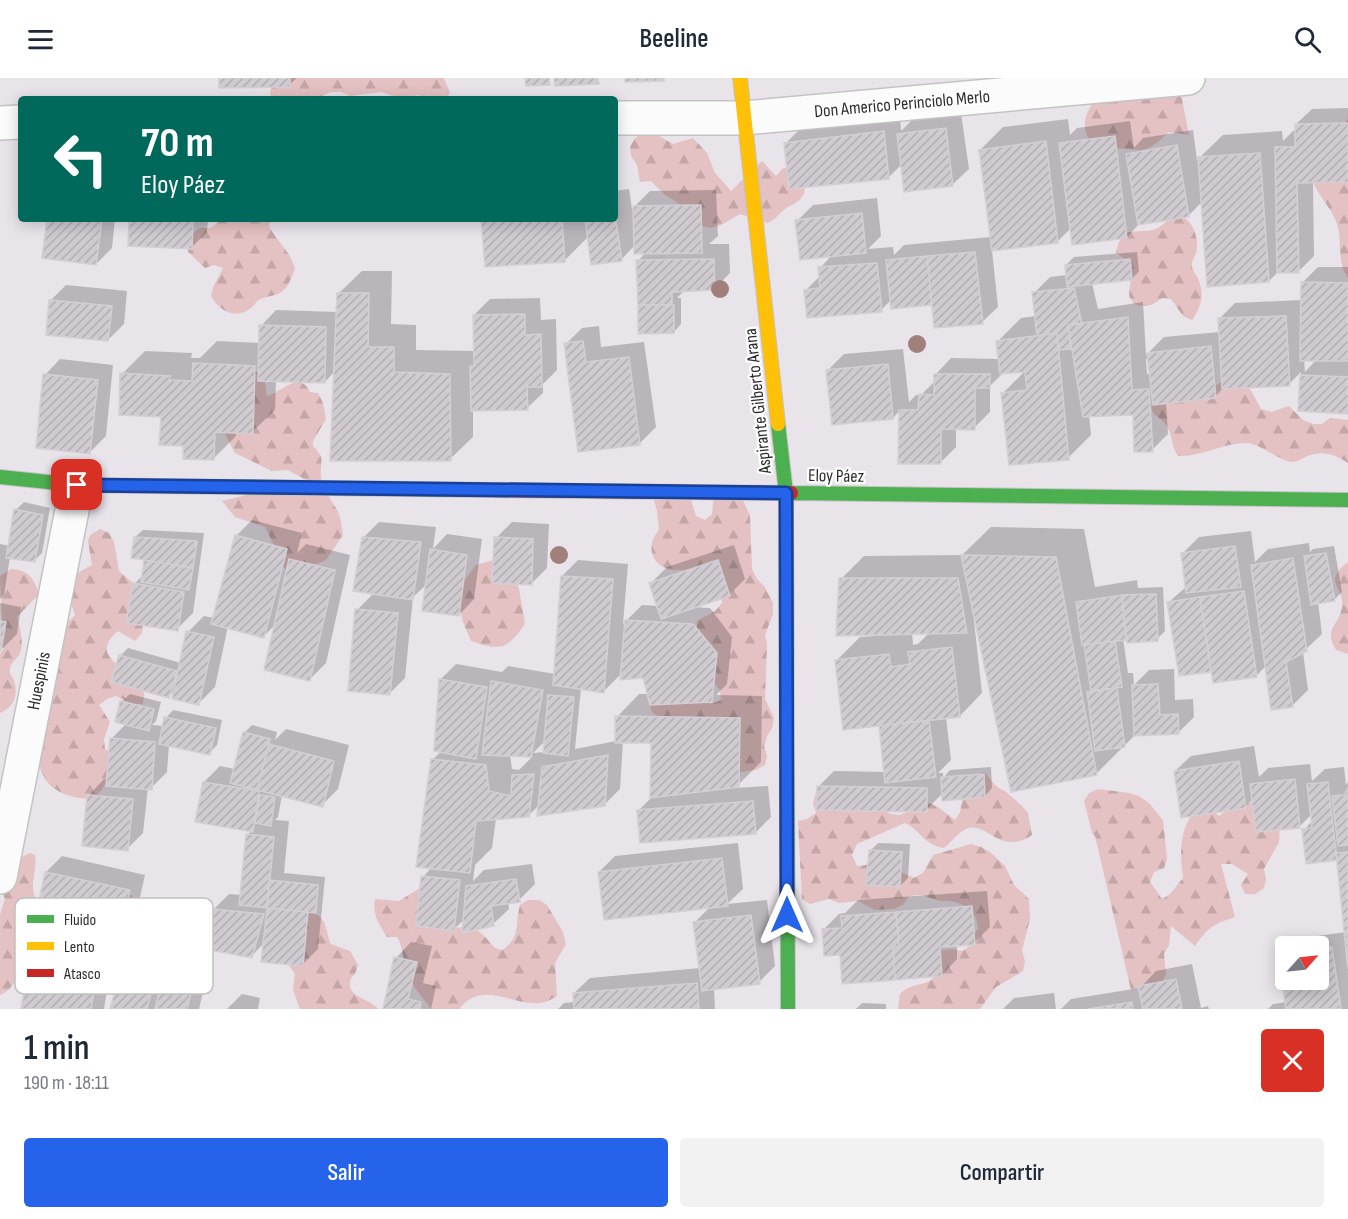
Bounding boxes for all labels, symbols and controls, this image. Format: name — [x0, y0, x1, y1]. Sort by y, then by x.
icon: menu — [24, 23, 57, 56]
text: Beeline — [639, 23, 709, 55]
icon: search — [1291, 23, 1324, 56]
street label: Don Americo Perinciolo Merlo — [813, 86, 991, 122]
text: 70 m — [141, 118, 214, 169]
icon: left — [42, 120, 120, 198]
text: Eloy Páez — [141, 169, 225, 201]
street label: Aspirante Gilberto Arana — [740, 327, 776, 476]
pin — [51, 459, 102, 510]
street label: Eloy Páez — [808, 465, 865, 487]
icon: arrive — [60, 468, 93, 501]
street label: Huespinis — [23, 650, 55, 712]
position arrow — [755, 883, 819, 947]
legend — [15, 898, 213, 994]
text: Fluido — [64, 911, 96, 930]
north arrow — [1275, 936, 1329, 990]
map controls — [1275, 936, 1329, 990]
text: Lento — [64, 938, 95, 957]
text: Atasco — [63, 965, 101, 984]
text: 1 min — [24, 1027, 89, 1070]
button: close — [1261, 1029, 1324, 1092]
text: 190 m · 18:11 — [24, 1071, 109, 1095]
button: Salir — [24, 1138, 668, 1207]
button: Compartir — [680, 1138, 1324, 1207]

